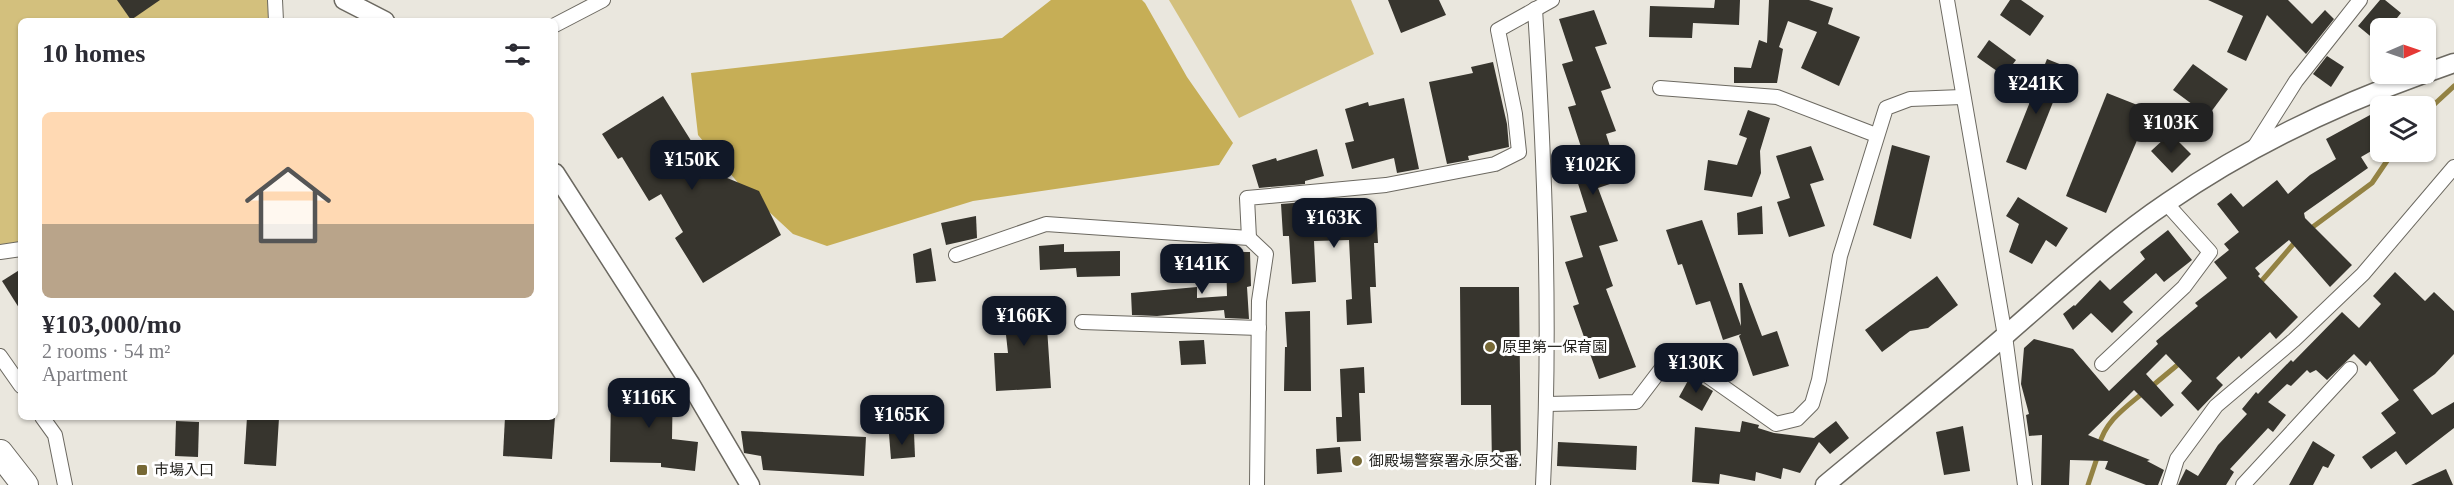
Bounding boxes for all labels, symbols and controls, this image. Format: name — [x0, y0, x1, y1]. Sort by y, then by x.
north arrow — [2370, 18, 2436, 84]
map controls — [2370, 18, 2436, 162]
icon: filters — [501, 38, 534, 71]
text: 10 homes — [42, 39, 145, 68]
pin: ¥241K — [1994, 64, 2078, 115]
text: ¥241K — [2008, 72, 2064, 94]
button: layers — [2370, 96, 2436, 162]
pin: ¥103K — [2129, 103, 2213, 154]
text: ¥103K — [2143, 111, 2199, 133]
pin: ¥150K — [650, 140, 734, 191]
pin: ¥102K — [1551, 145, 1635, 196]
text: ¥150K — [664, 148, 720, 170]
icon: home — [234, 151, 342, 259]
text: ¥102K — [1565, 153, 1621, 175]
pin: ¥163K — [1292, 198, 1376, 249]
text: ¥163K — [1306, 206, 1362, 228]
pin: ¥141K — [1160, 244, 1244, 295]
text: ¥141K — [1174, 252, 1230, 274]
pin: ¥166K — [982, 296, 1066, 347]
text: ¥166K — [996, 304, 1052, 326]
text: ¥103,000/mo — [42, 310, 181, 339]
place label: 原里第一保育園 — [1502, 339, 1607, 355]
text: 2 rooms · 54 m² — [42, 340, 170, 362]
marker: 原里第一保育園 — [1483, 340, 1497, 354]
pin: ¥130K — [1654, 343, 1738, 394]
text: ¥130K — [1668, 351, 1724, 373]
text: Apartment — [42, 363, 128, 385]
pin: ¥116K — [607, 378, 691, 429]
text: ¥116K — [622, 386, 676, 408]
pin: ¥165K — [860, 395, 944, 446]
text: ¥165K — [874, 403, 930, 425]
place label: 御殿場警察署永原交番 — [1369, 453, 1519, 469]
marker: 御殿場警察署永原交番 — [1350, 454, 1364, 468]
place label: 市場入口 — [154, 462, 214, 478]
marker: 市場入口 — [135, 463, 149, 477]

